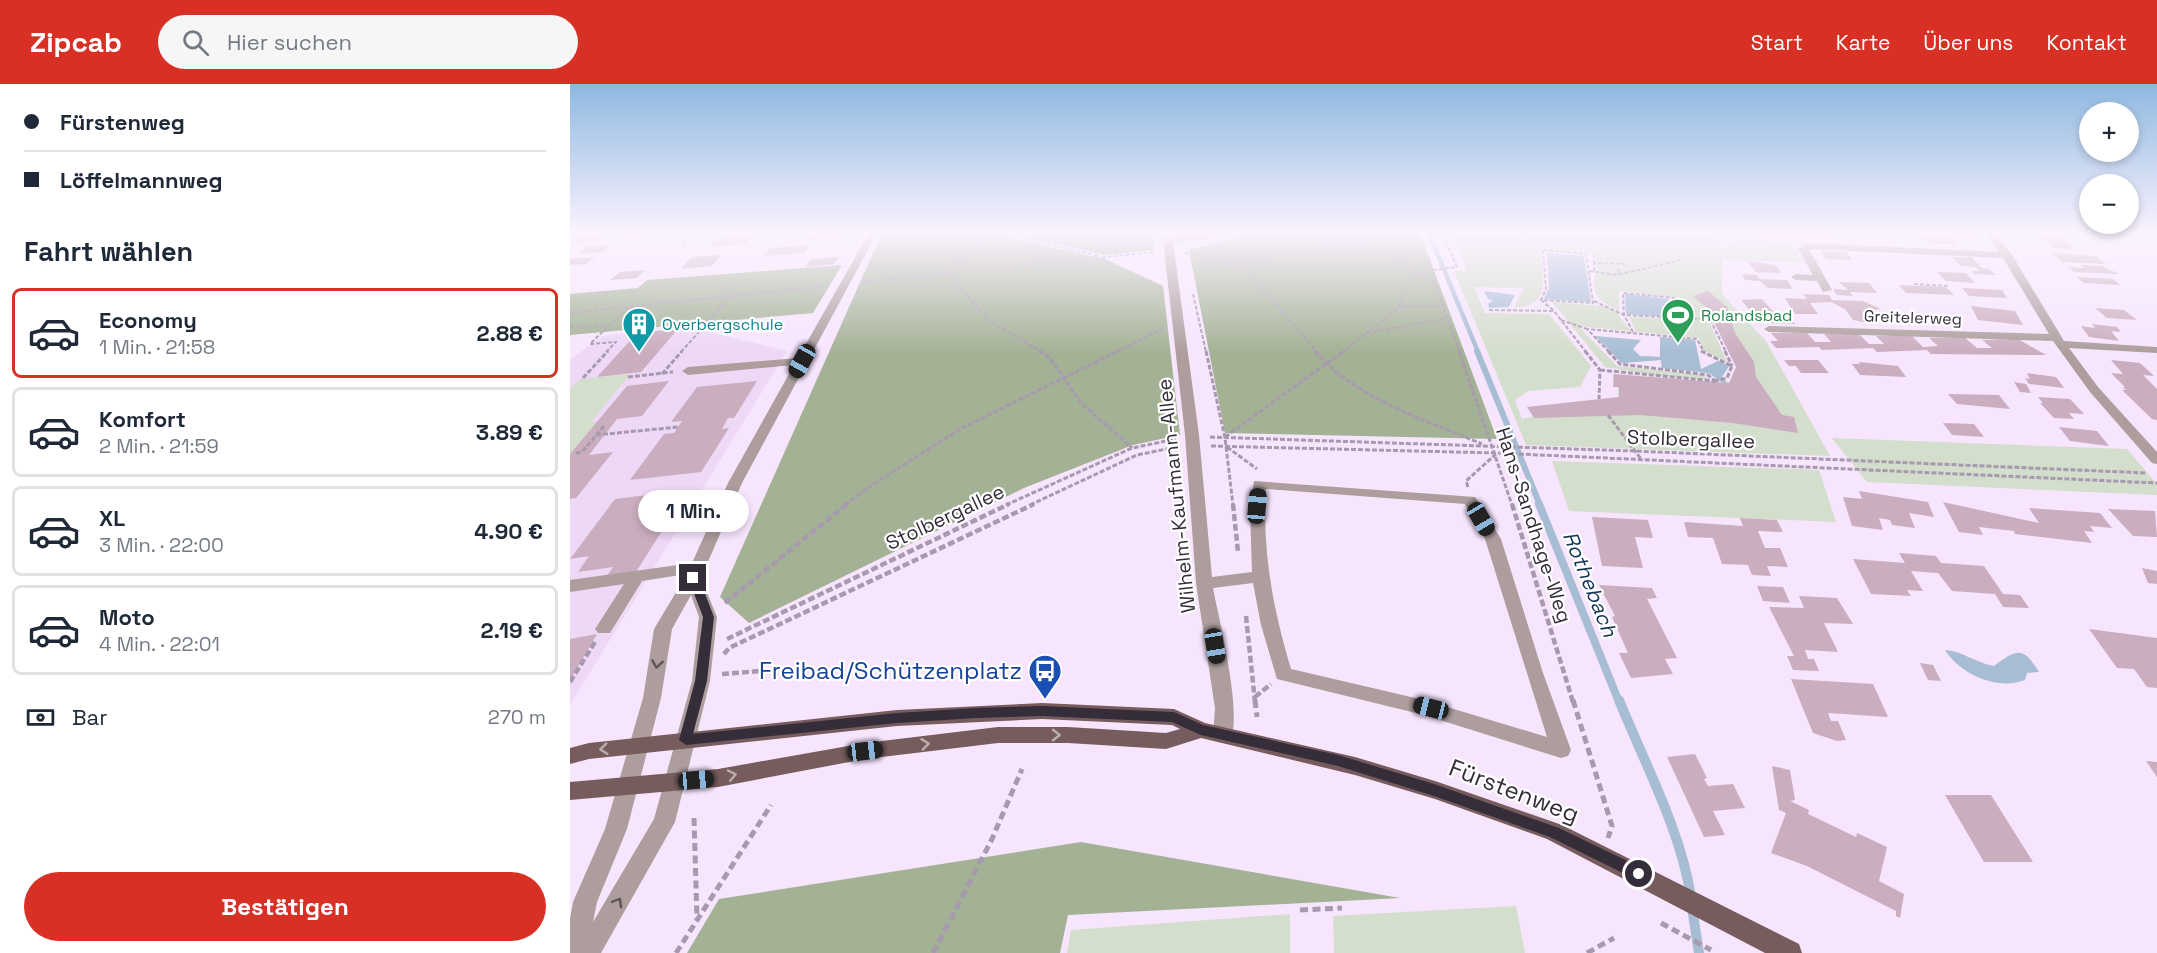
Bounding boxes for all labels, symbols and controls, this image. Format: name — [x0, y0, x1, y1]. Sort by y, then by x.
search box — [158, 15, 578, 69]
text: Zipcab — [30, 24, 122, 60]
icon: search — [179, 26, 212, 59]
text: Hier suchen — [227, 28, 352, 56]
text: Start — [1751, 29, 1803, 56]
text: Karte — [1836, 29, 1890, 56]
text: Über uns — [1923, 29, 2013, 56]
text: Kontakt — [2046, 29, 2127, 56]
map controls — [2079, 102, 2139, 234]
button: + — [2079, 102, 2139, 162]
text: Fürstenweg — [60, 108, 185, 136]
text: Löffelmannweg — [60, 166, 223, 194]
button: − — [2079, 174, 2139, 234]
text: Fahrt wählen — [24, 234, 193, 269]
sports icon: Rolandsbad — [1660, 297, 1696, 344]
place label: Rolandsbad — [1701, 305, 1792, 326]
street label: Greitelerweg — [1864, 305, 1962, 330]
icon: car — [27, 306, 81, 360]
text: Economy — [99, 306, 197, 334]
building icon: Overbergschule — [621, 306, 657, 353]
place label: Overbergschule — [662, 314, 783, 335]
text: 2.88 € — [476, 319, 543, 347]
text: 1 Min. · 21:58 — [99, 334, 215, 360]
car — [785, 341, 819, 381]
street label: Wilhelm-Kaufmann-Allee — [1151, 378, 1201, 614]
icon: car — [27, 405, 81, 459]
text: Komfort — [99, 405, 186, 433]
text: 3.89 € — [476, 418, 543, 446]
street label: Hans-Sandhage-Weg — [1490, 424, 1578, 626]
street label: Stolbergallee — [1627, 424, 1755, 454]
text: 2 Min. · 21:59 — [99, 433, 219, 459]
street label: Stolbergallee — [881, 478, 1009, 556]
car — [1246, 487, 1268, 525]
callout: 1 Min. — [638, 491, 748, 533]
text: 1 Min. — [666, 498, 721, 524]
car — [1464, 499, 1498, 539]
icon: car — [27, 504, 81, 558]
text: XL — [99, 504, 125, 532]
text: 4.90 € — [474, 517, 543, 545]
water label: Rothebach — [1557, 527, 1624, 642]
text: 3 Min. · 22:00 — [99, 532, 224, 558]
route end — [679, 564, 706, 591]
icon: car — [27, 603, 81, 657]
text: Moto — [99, 603, 155, 631]
text: 2.19 € — [480, 616, 543, 644]
car — [1203, 627, 1227, 665]
text: 4 Min. · 22:01 — [99, 631, 220, 657]
bus stop icon: Freibad/Schützenplatz — [1027, 653, 1063, 700]
place label: Freibad/Schützenplatz — [759, 655, 1022, 686]
one-way arrow — [651, 659, 663, 668]
car — [1411, 695, 1451, 721]
icon: cash — [24, 701, 57, 734]
text: Bar — [72, 703, 108, 731]
text: 270 m — [488, 704, 546, 730]
one-way arrow — [1052, 729, 1061, 741]
one-way arrow — [920, 738, 929, 751]
car — [846, 740, 884, 762]
one-way arrow — [600, 742, 609, 755]
street label: Fürstenweg — [1445, 752, 1584, 830]
car — [677, 769, 715, 791]
one-way arrow — [727, 769, 737, 782]
route start — [1625, 860, 1652, 887]
button: Bestätigen — [24, 872, 546, 941]
one-way arrow — [610, 898, 622, 909]

